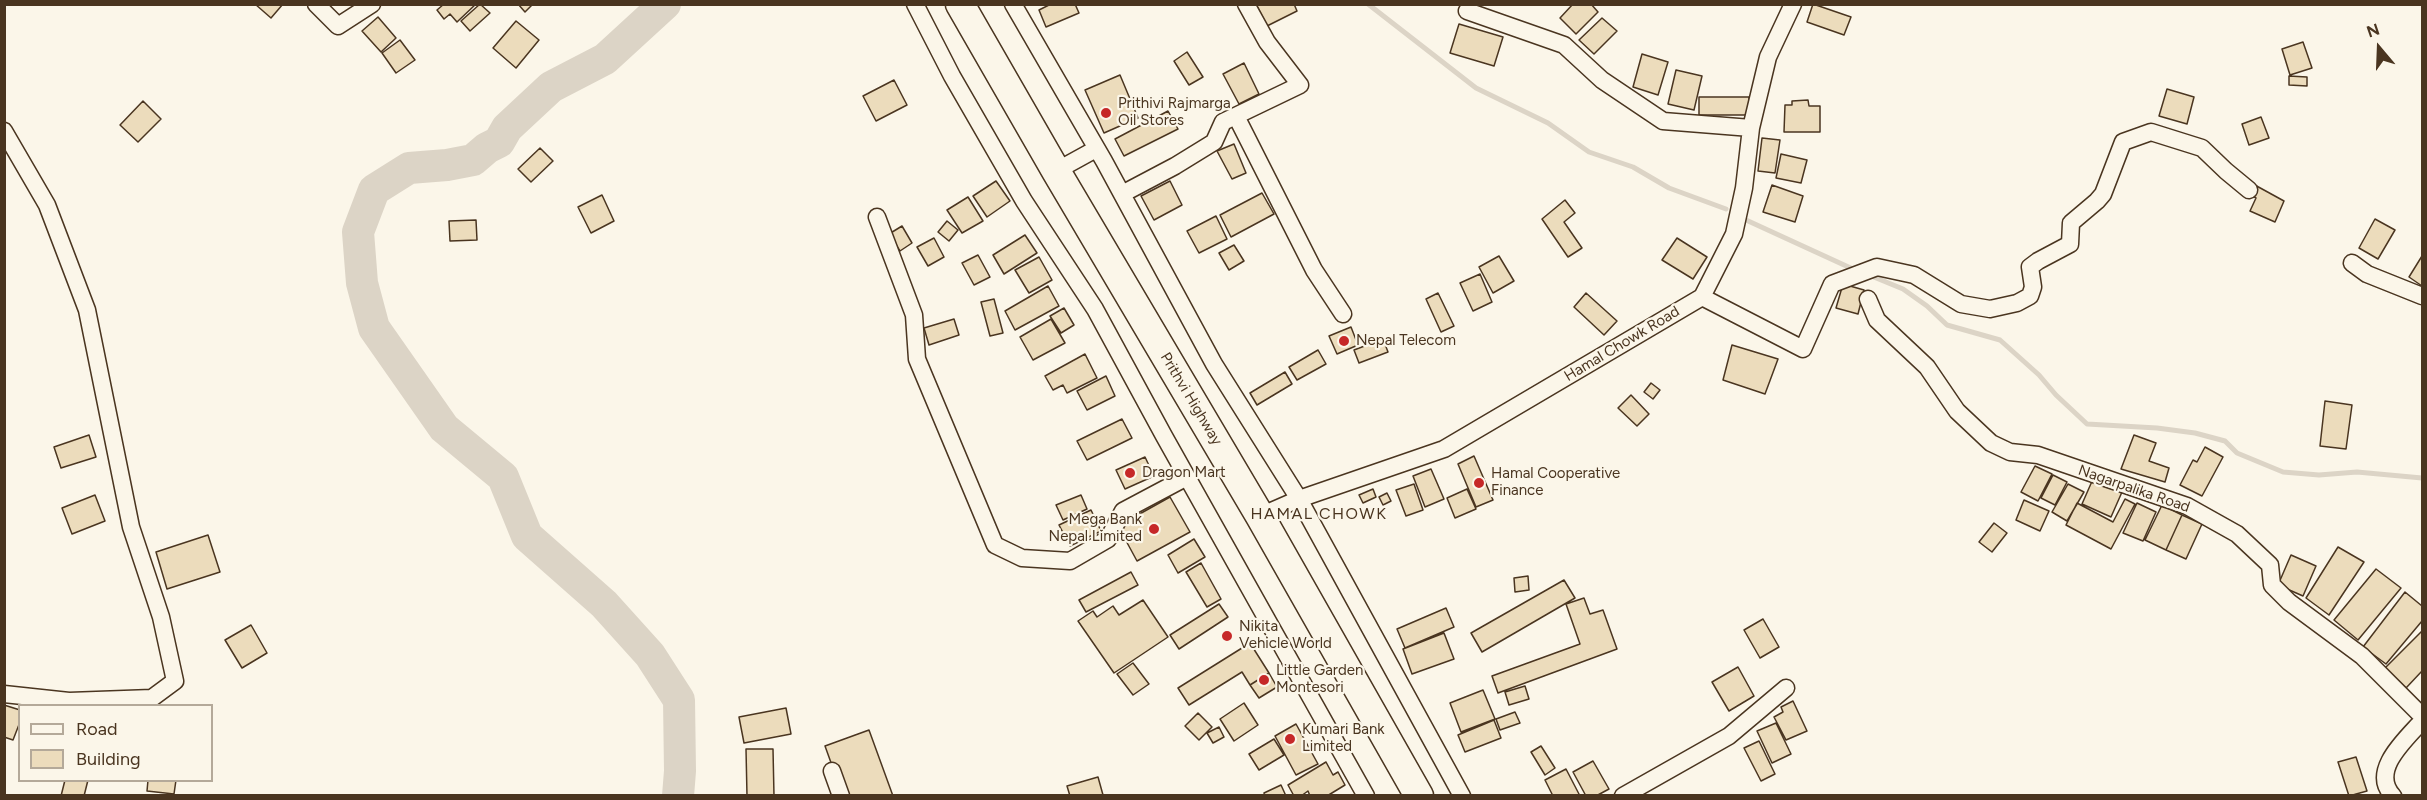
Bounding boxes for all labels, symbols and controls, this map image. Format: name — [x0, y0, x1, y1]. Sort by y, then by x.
north arrow — [2349, 18, 2409, 78]
text: N — [2364, 20, 2382, 42]
place label: Prithivi Rajmarga Oil Stores — [1118, 95, 1231, 130]
marker: Prithivi Rajmarga Oil Stores — [1099, 106, 1113, 120]
street label: Hamal Chowk Road — [1561, 302, 1683, 386]
place label: Nepal Telecom — [1356, 332, 1456, 350]
marker: Nepal Telecom — [1337, 334, 1351, 348]
street label: Prithvi Highway — [1156, 349, 1226, 449]
street label: Nagarpalika Road — [2076, 461, 2192, 517]
place label: Dragon Mart — [1142, 464, 1226, 482]
place label: Hamal Cooperative Finance — [1491, 465, 1620, 500]
marker: Dragon Mart — [1123, 466, 1137, 480]
marker: Hamal Cooperative Finance — [1472, 476, 1486, 490]
district label: HAMAL CHOWK — [1251, 504, 1387, 524]
place label: Mega Bank Nepal Limited — [1049, 511, 1142, 546]
marker: Mega Bank Nepal Limited — [1147, 522, 1161, 536]
place label: Nikita Vehicle World — [1239, 618, 1332, 653]
marker: Nikita Vehicle World — [1220, 629, 1234, 643]
place label: Little Garden Montesori — [1276, 662, 1363, 697]
marker: Little Garden Montesori — [1257, 673, 1271, 687]
legend — [18, 704, 213, 782]
text: Road — [76, 718, 117, 740]
place label: Kumari Bank Limited — [1302, 721, 1385, 756]
marker: Kumari Bank Limited — [1283, 732, 1297, 746]
text: Building — [76, 748, 141, 770]

